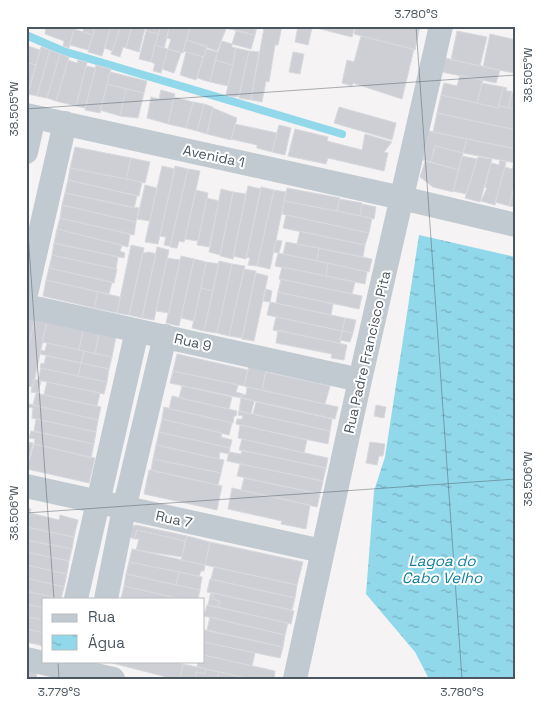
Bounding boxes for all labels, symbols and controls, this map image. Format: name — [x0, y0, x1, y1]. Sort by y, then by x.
text: 3.780°S — [394, 6, 438, 22]
text: 38.505°W — [520, 47, 536, 102]
text: 38.505°W — [6, 81, 22, 136]
street label: Avenida 1 — [181, 141, 247, 171]
street label: Rua Padre Francisco Pita — [340, 269, 394, 435]
street label: Rua 9 — [173, 329, 213, 355]
text: 38.506°W — [520, 451, 536, 507]
text: 38.506°W — [6, 485, 22, 541]
street label: Rua 7 — [154, 506, 194, 532]
water label: Lagoa do Cabo Velho — [402, 551, 483, 587]
legend — [42, 598, 205, 662]
text: Rua — [88, 607, 116, 626]
text: Água — [88, 633, 125, 652]
text: 3.779°S — [38, 684, 80, 700]
text: 3.780°S — [440, 684, 484, 700]

